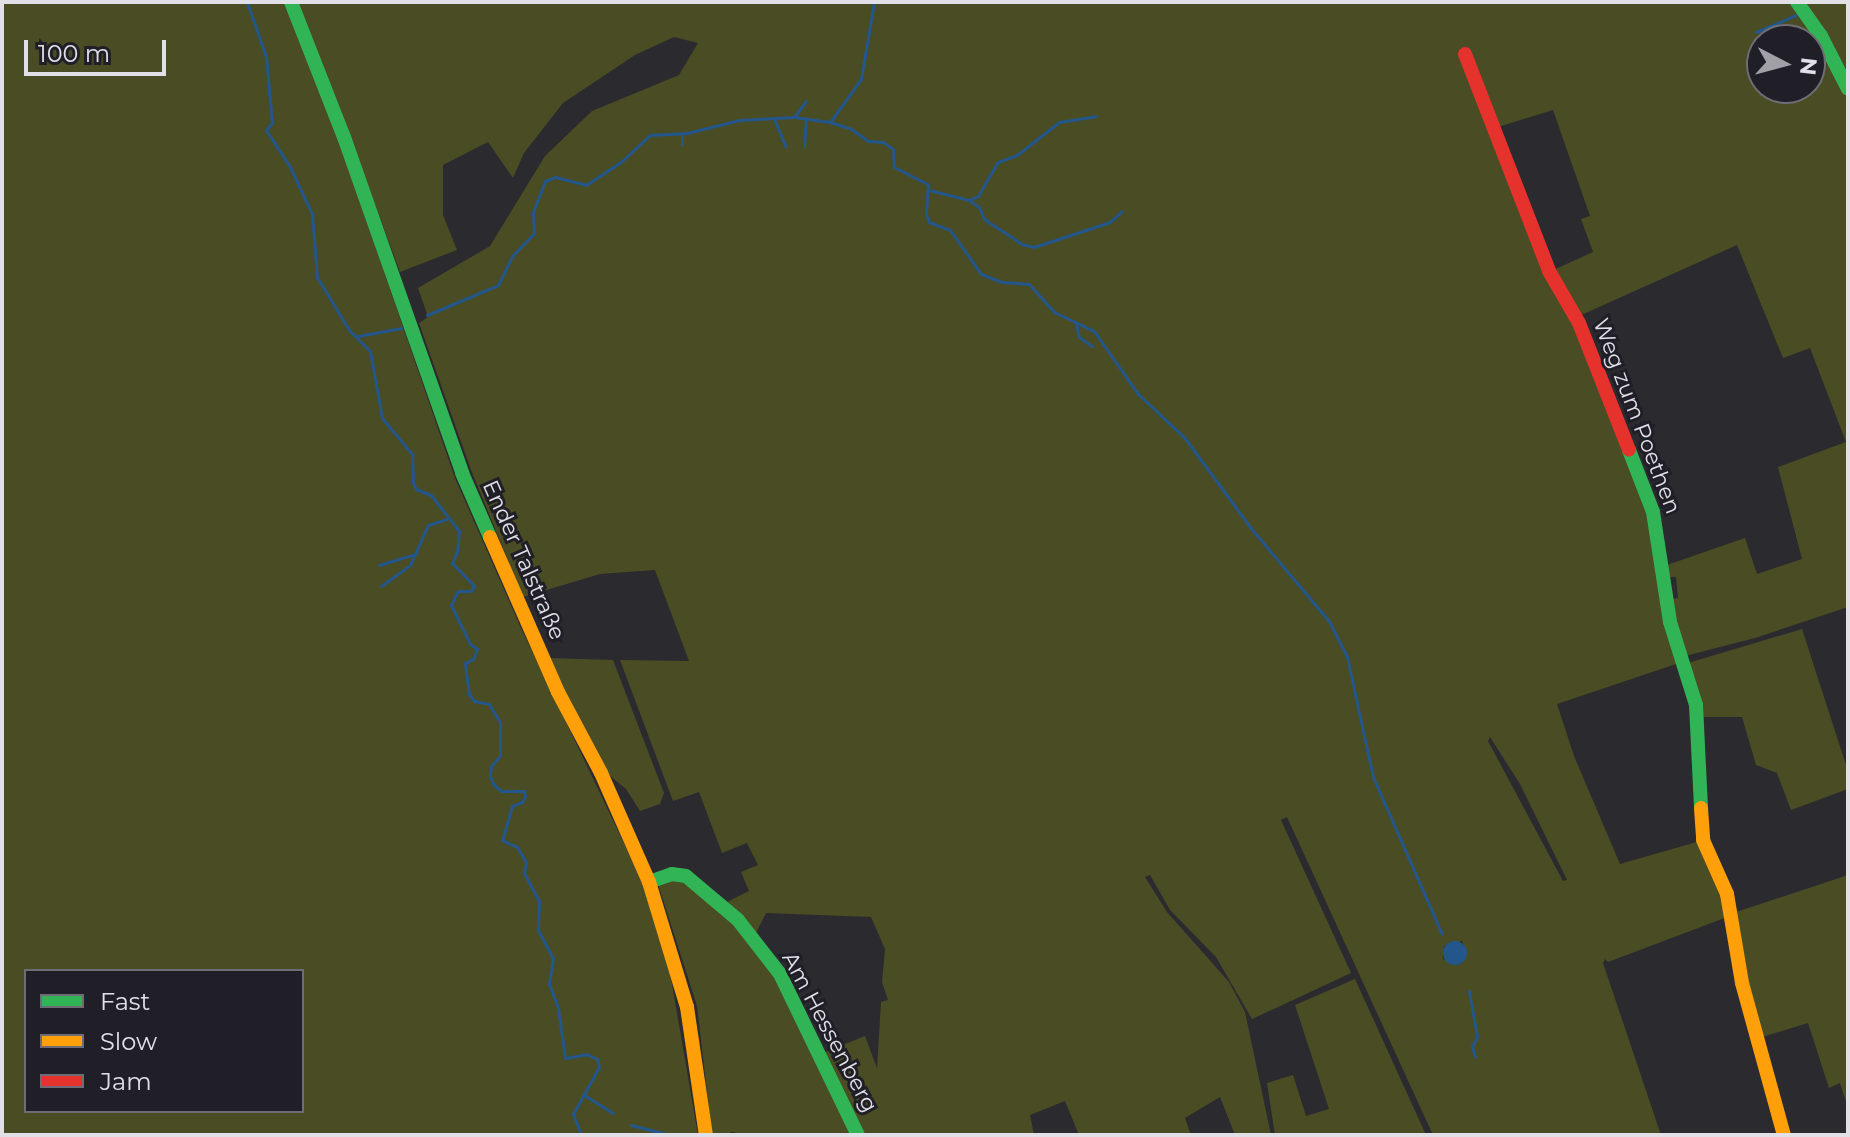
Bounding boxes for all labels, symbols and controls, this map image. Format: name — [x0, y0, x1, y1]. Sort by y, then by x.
scale bar — [28, 24, 170, 74]
north arrow — [1746, 24, 1826, 104]
text: 100 m — [38, 39, 110, 68]
text: N — [1794, 56, 1823, 77]
street label: Weg zum Poethen — [1588, 315, 1686, 517]
street label: Ender Talstraße — [477, 476, 571, 644]
street label: Am Hessenberg — [777, 947, 883, 1117]
legend — [24, 969, 304, 1113]
text: Fast — [100, 987, 150, 1016]
text: Slow — [100, 1027, 157, 1056]
text: Jam — [100, 1067, 152, 1096]

